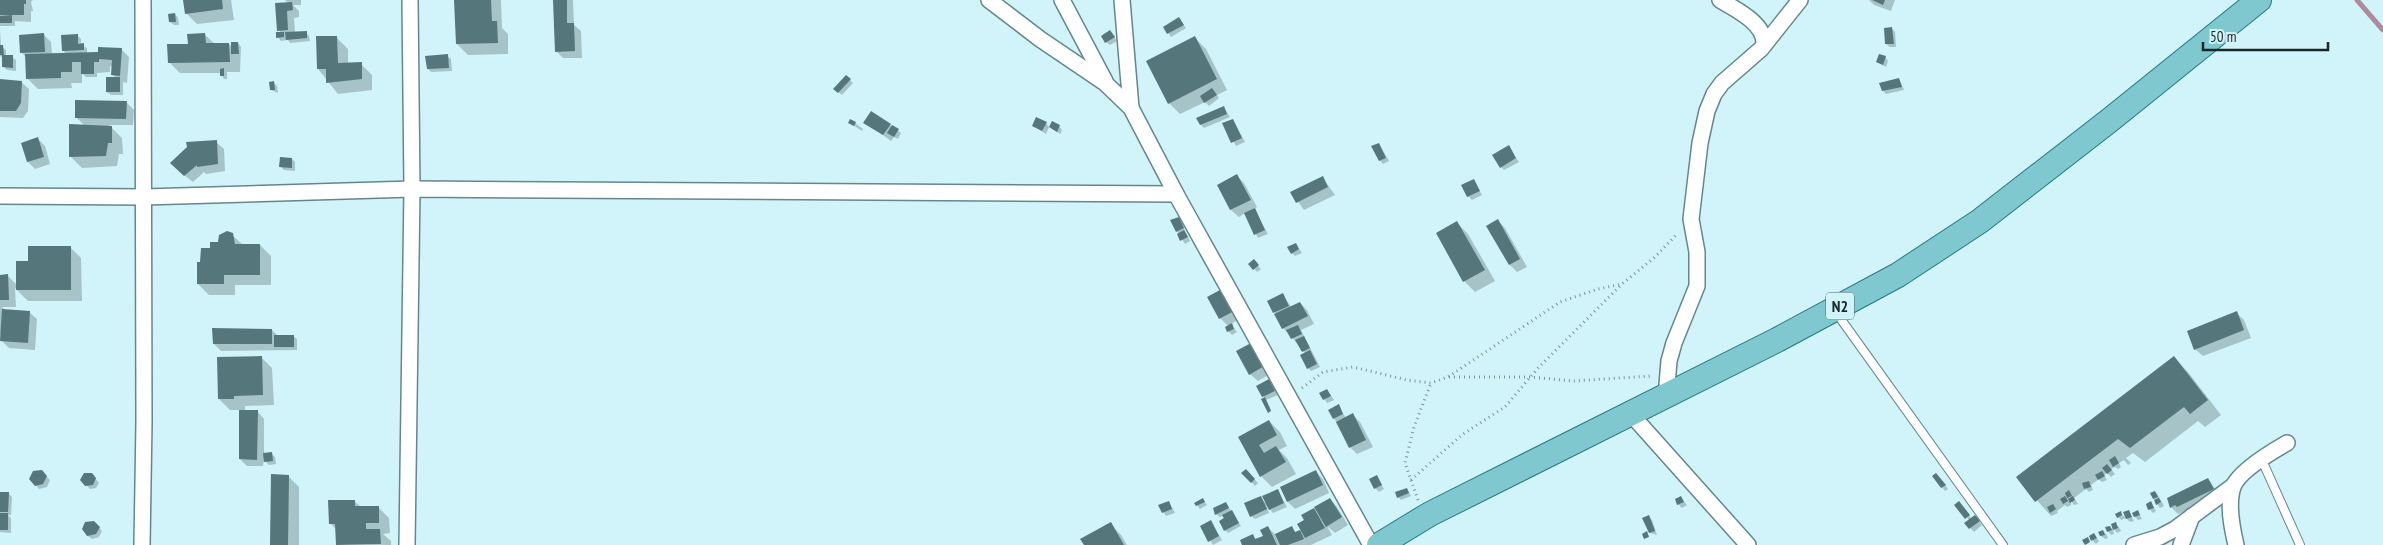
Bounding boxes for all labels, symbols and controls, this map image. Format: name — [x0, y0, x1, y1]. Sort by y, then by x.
scale bar — [2203, 20, 2328, 52]
text: 50 m — [2210, 27, 2236, 46]
road number: N2 — [1826, 292, 1854, 320]

